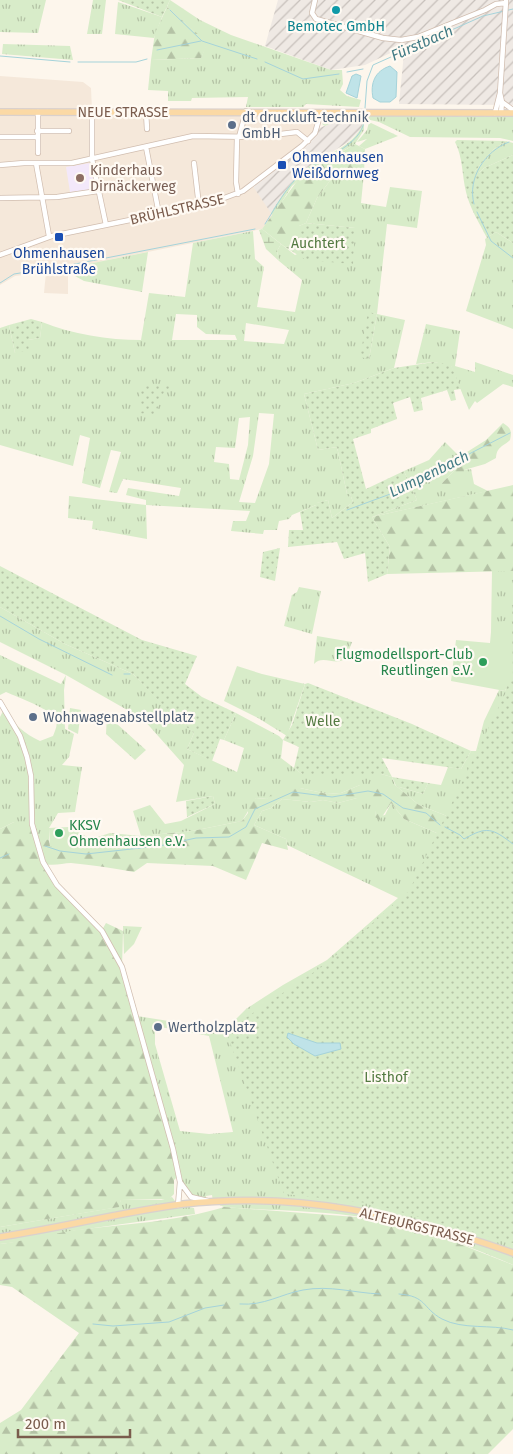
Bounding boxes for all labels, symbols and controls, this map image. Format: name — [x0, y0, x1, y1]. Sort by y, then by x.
marker: Bemotec GmbH — [330, 4, 342, 16]
place label: Bemotec GmbH — [287, 18, 385, 35]
water label: Fürstbach — [388, 21, 456, 65]
street label: NEUE STRASSE — [77, 104, 169, 121]
place label: dt druckluft-technik GmbH — [242, 109, 369, 142]
marker: dt druckluft-technik GmbH — [226, 119, 238, 131]
place label: Ohmenhausen Weißdornweg — [292, 149, 384, 182]
marker: Ohmenhausen Weißdornweg — [276, 159, 288, 171]
place label: Kinderhaus Dirnäckerweg — [90, 162, 177, 195]
marker: Kinderhaus Dirnäckerweg — [74, 172, 86, 184]
street label: BRÜHLSTRASSE — [128, 189, 226, 229]
marker: Ohmenhausen Brühlstraße — [53, 231, 65, 243]
park label: Auchtert — [291, 235, 346, 252]
place label: Ohmenhausen Brühlstraße — [13, 245, 105, 278]
water label: Lumpenbach — [386, 447, 472, 501]
place label: Flugmodellsport-Club Reutlingen e.V. — [336, 646, 473, 679]
marker: Flugmodellsport-Club Reutlingen e.V. — [477, 656, 489, 668]
place label: Wohnwagenabstellplatz — [43, 709, 194, 726]
marker: Wohnwagenabstellplatz — [27, 711, 39, 723]
park label: Welle — [306, 713, 340, 730]
place label: KKSV Ohmenhausen e.V. — [69, 817, 185, 850]
marker: KKSV Ohmenhausen e.V. — [53, 827, 65, 839]
place label: Wertholzplatz — [168, 1019, 255, 1036]
marker: Wertholzplatz — [152, 1021, 164, 1033]
park label: Listhof — [364, 1069, 409, 1086]
street label: ALTEBURGSTRASSE — [358, 1204, 476, 1249]
scale bar — [18, 1406, 130, 1438]
text: 200 m — [25, 1415, 66, 1433]

